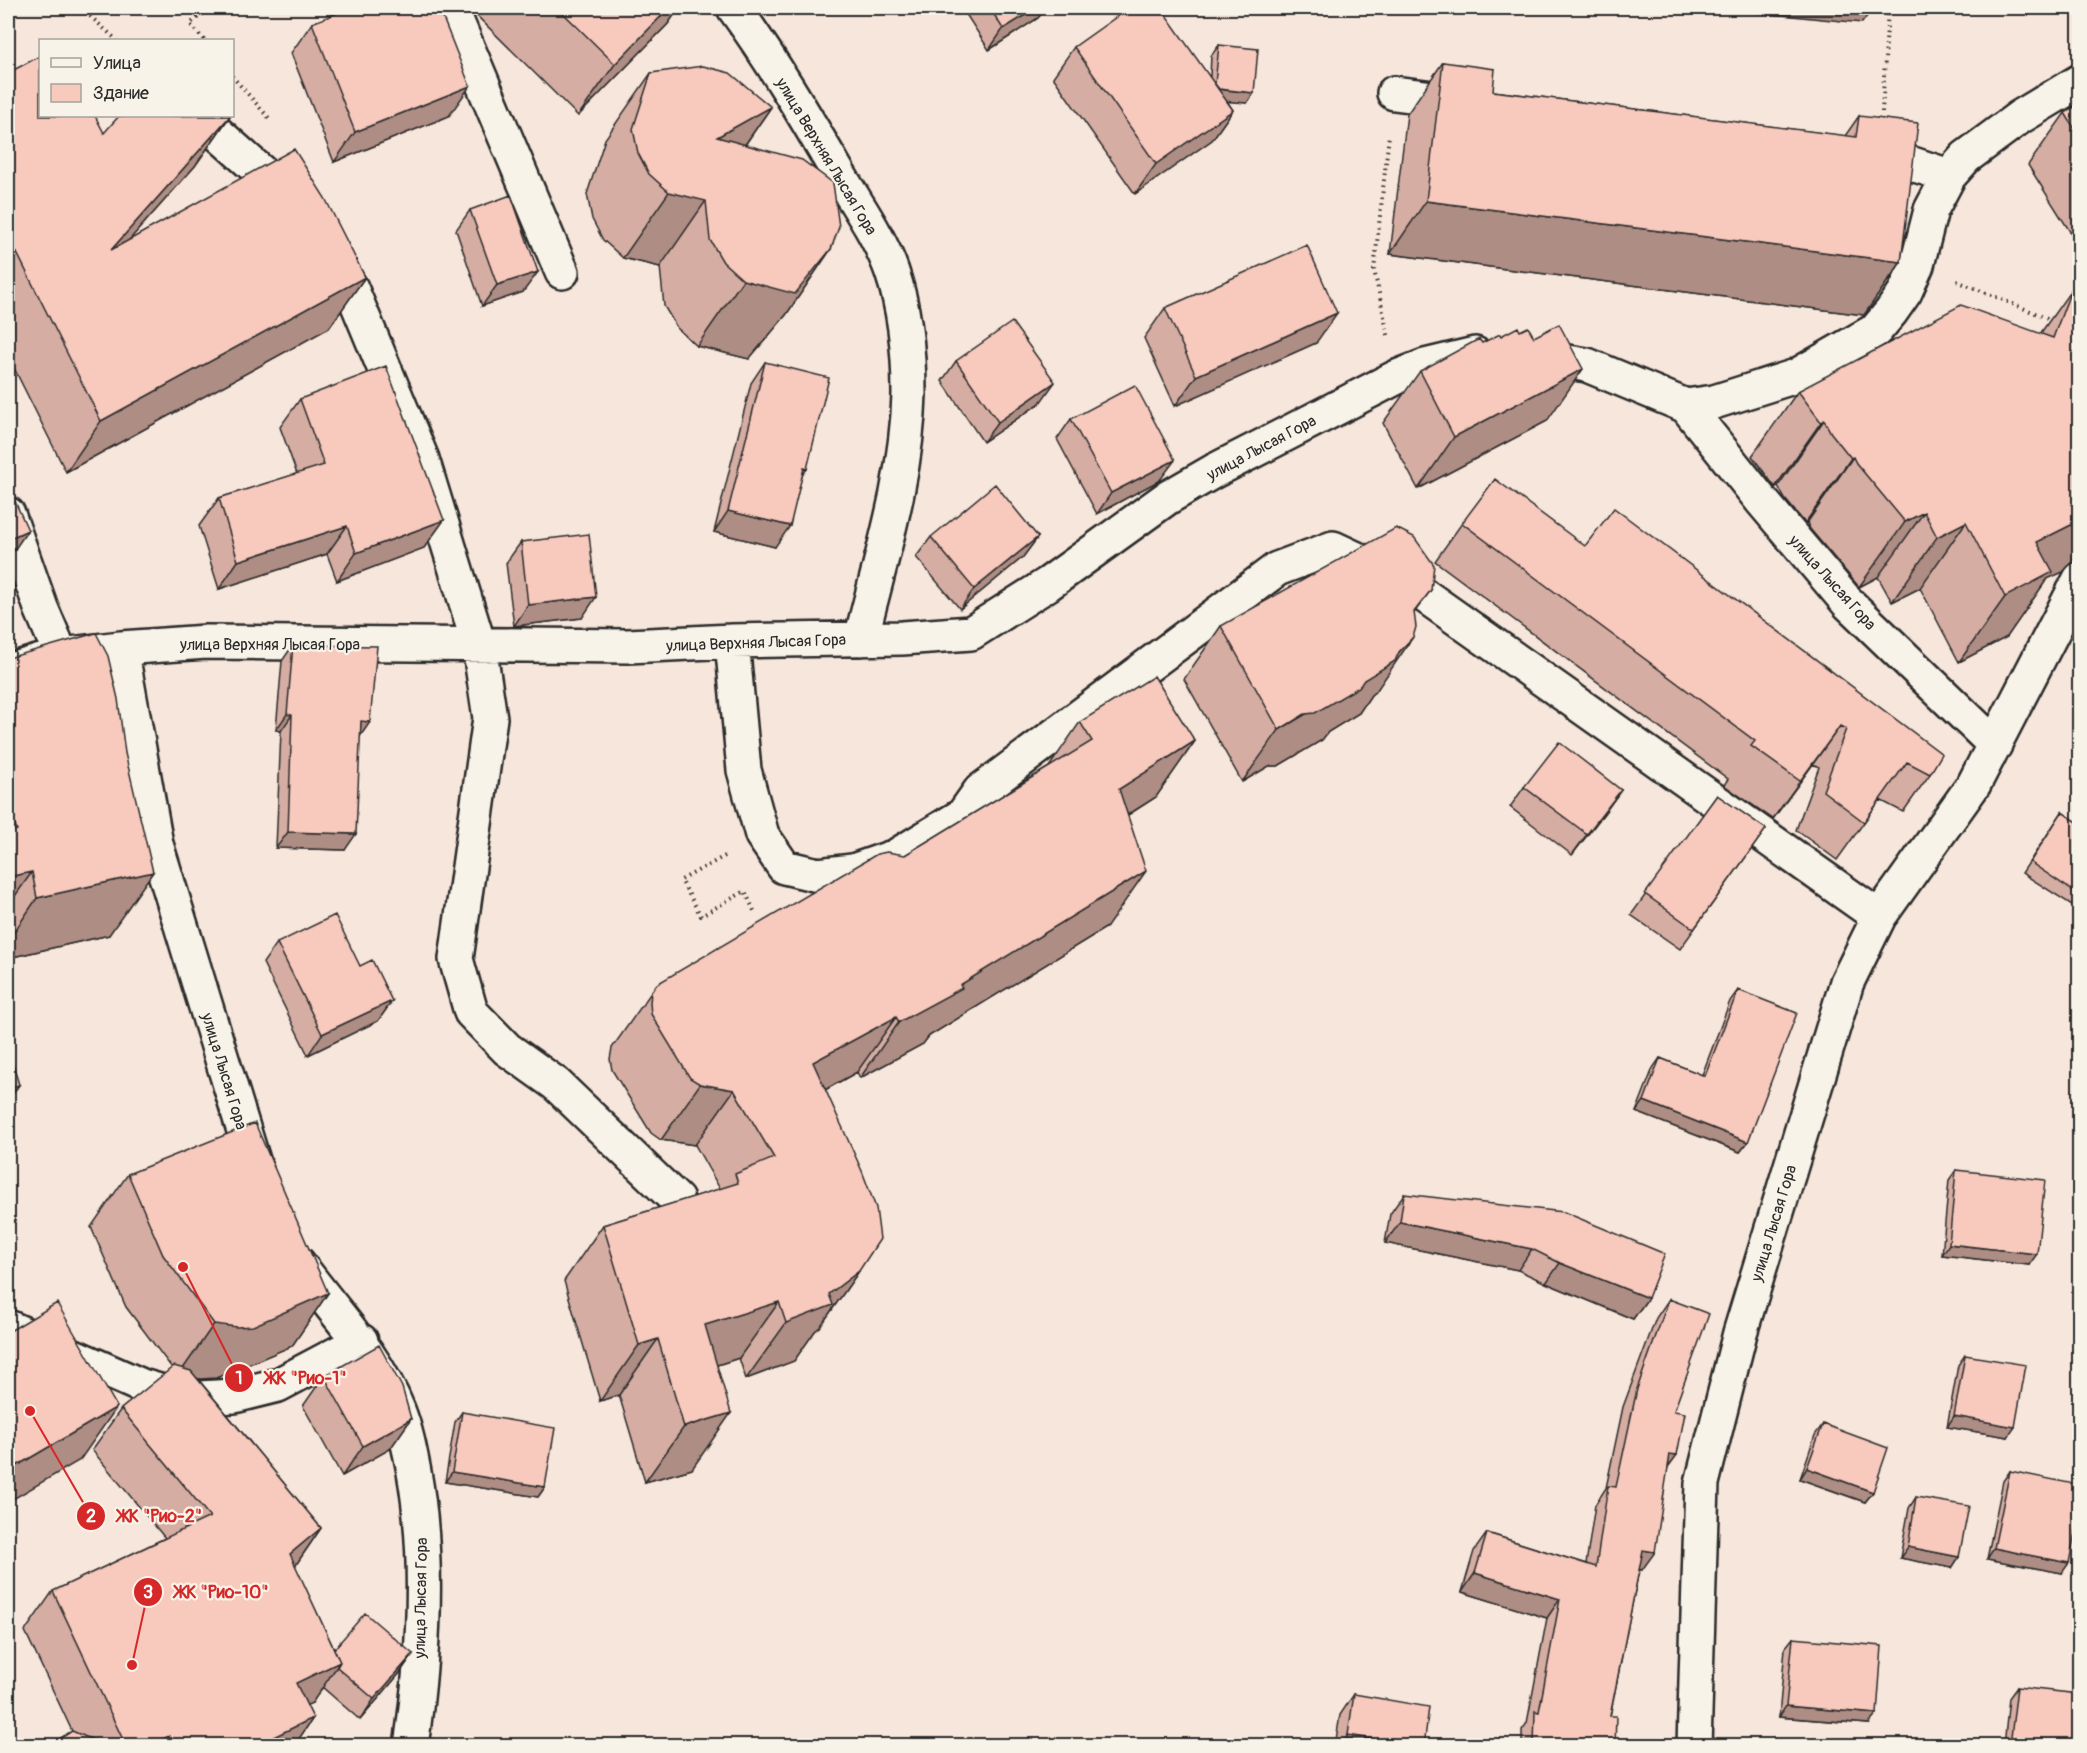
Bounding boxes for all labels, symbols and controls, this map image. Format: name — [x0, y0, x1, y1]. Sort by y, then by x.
legend — [39, 39, 234, 117]
text: Улица — [93, 52, 141, 75]
street label: улица Верхняя Лысая Гора — [771, 73, 881, 239]
text: Здание — [93, 82, 149, 105]
street label: улица Лысая Гора — [1202, 411, 1320, 486]
street label: улица Лысая Гора — [1784, 530, 1880, 634]
street label: улица Верхняя Лысая Гора — [665, 630, 846, 656]
street label: улица Верхняя Лысая Гора — [179, 635, 360, 655]
street label: улица Лысая Гора — [196, 1010, 251, 1132]
street label: улица Лысая Гора — [1746, 1163, 1801, 1285]
callout: ЖК "Рио-1" — [224, 1360, 359, 1396]
text: 1 — [235, 1367, 243, 1390]
text: ЖК "Рио-1" — [263, 1367, 347, 1390]
callout: ЖК "Рио-2" — [76, 1498, 214, 1534]
text: 2 — [86, 1505, 96, 1528]
text: ЖК "Рио-2" — [115, 1505, 202, 1528]
street label: улица Лысая Гора — [410, 1537, 432, 1660]
callout: ЖК "Рио-10" — [133, 1574, 281, 1610]
text: 3 — [143, 1581, 153, 1604]
text: ЖК "Рио-10" — [172, 1581, 269, 1604]

